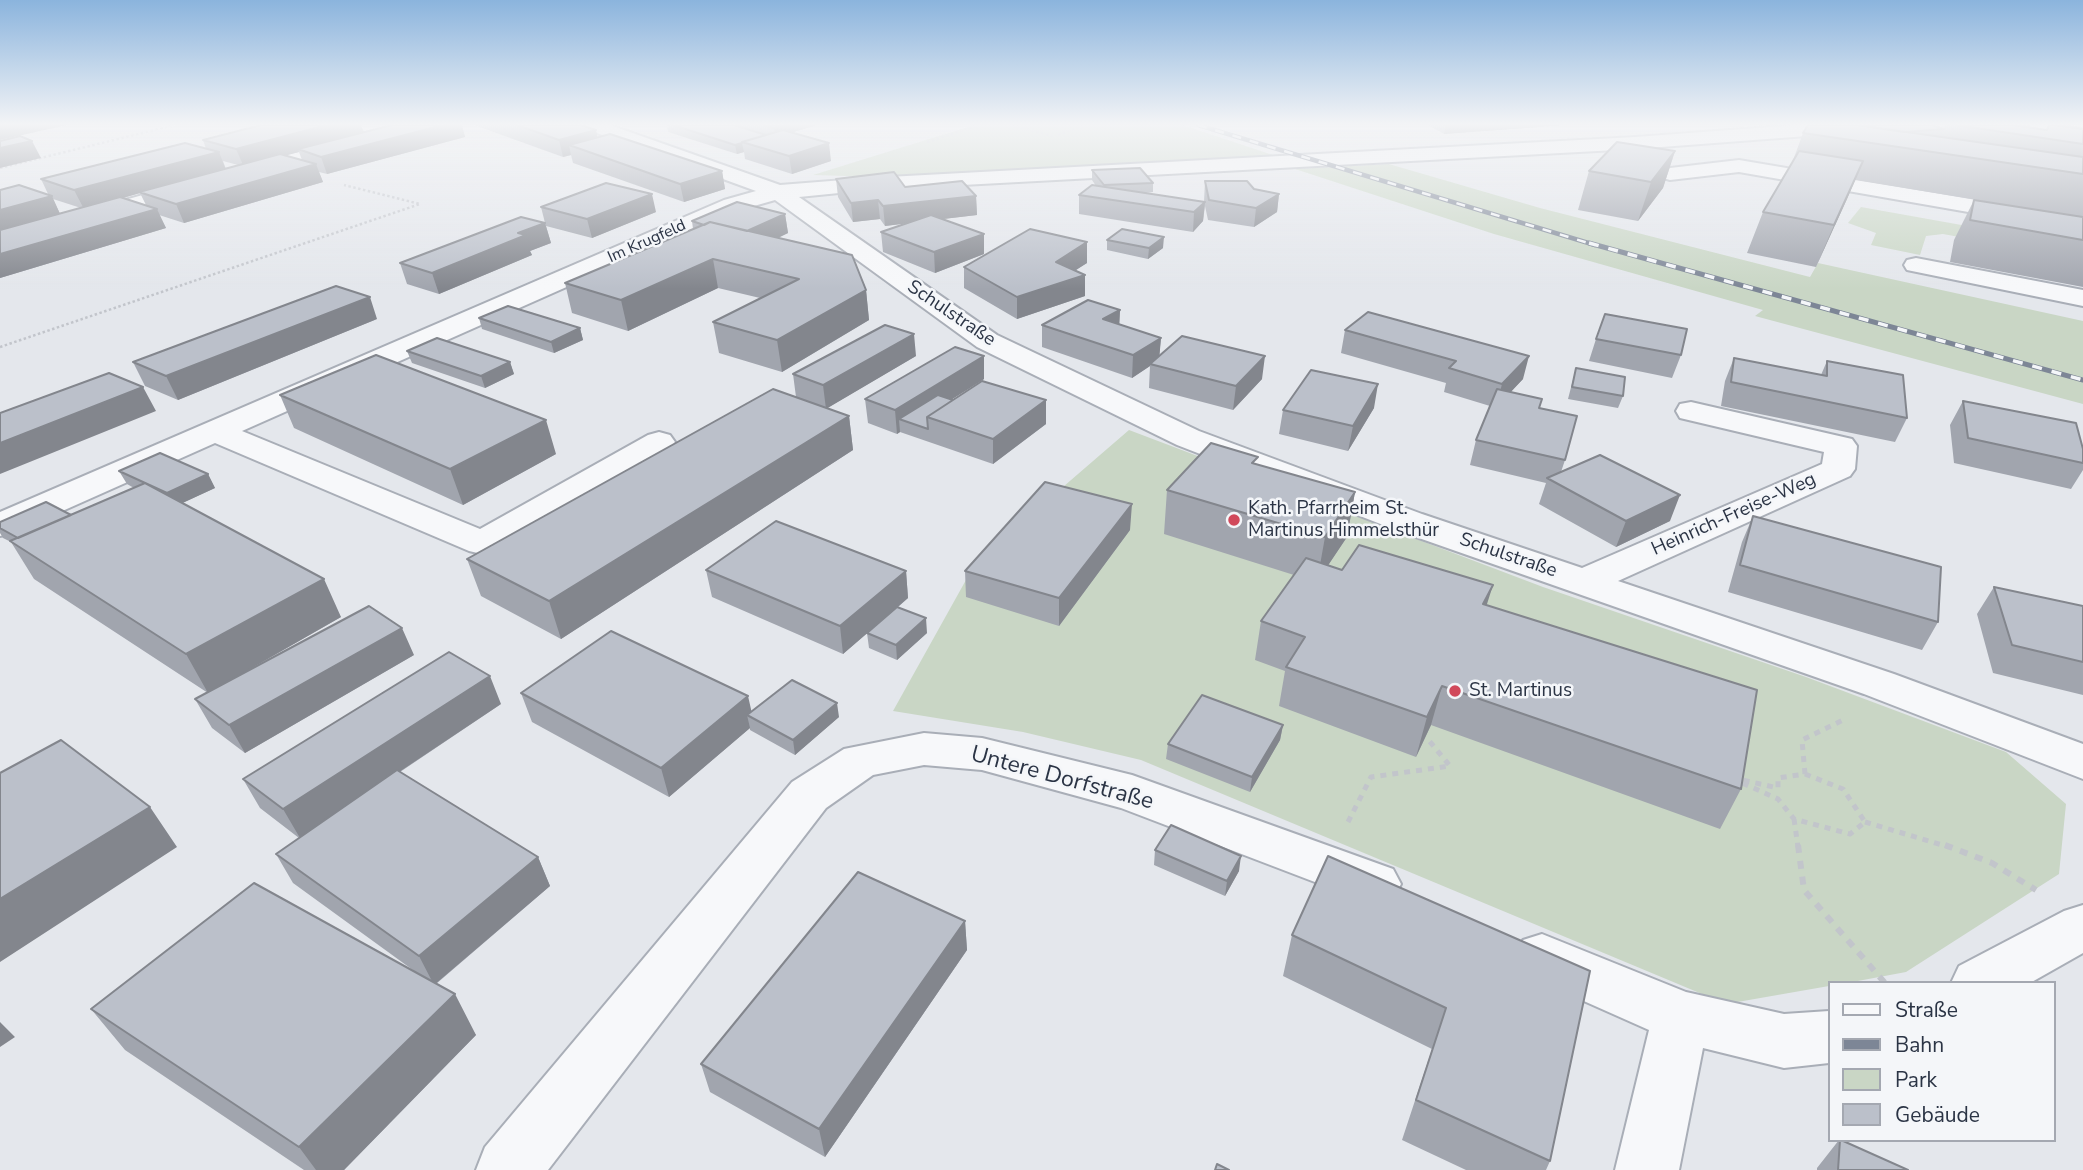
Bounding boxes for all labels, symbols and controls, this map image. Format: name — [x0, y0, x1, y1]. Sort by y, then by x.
street label: Im Krugfeld — [605, 216, 689, 268]
street label: Schulstraße — [902, 276, 1000, 352]
street label: Heinrich-Freise-Weg — [1648, 468, 1820, 562]
place label: Kath. Pfarrheim St. Martinus Himmelsthür — [1248, 498, 1439, 542]
marker: Kath. Pfarrheim St. Martinus Himmelsthür — [1226, 512, 1242, 528]
street label: Schulstraße — [1456, 529, 1560, 583]
place label: St. Martinus — [1469, 680, 1572, 702]
marker: St. Martinus — [1447, 683, 1463, 699]
street label: Untere Dorfstraße — [968, 741, 1156, 817]
legend — [1828, 981, 2055, 1142]
text: Straße — [1895, 996, 1958, 1024]
text: Bahn — [1895, 1031, 1944, 1059]
text: Park — [1895, 1066, 1937, 1094]
text: Gebäude — [1895, 1101, 1980, 1129]

